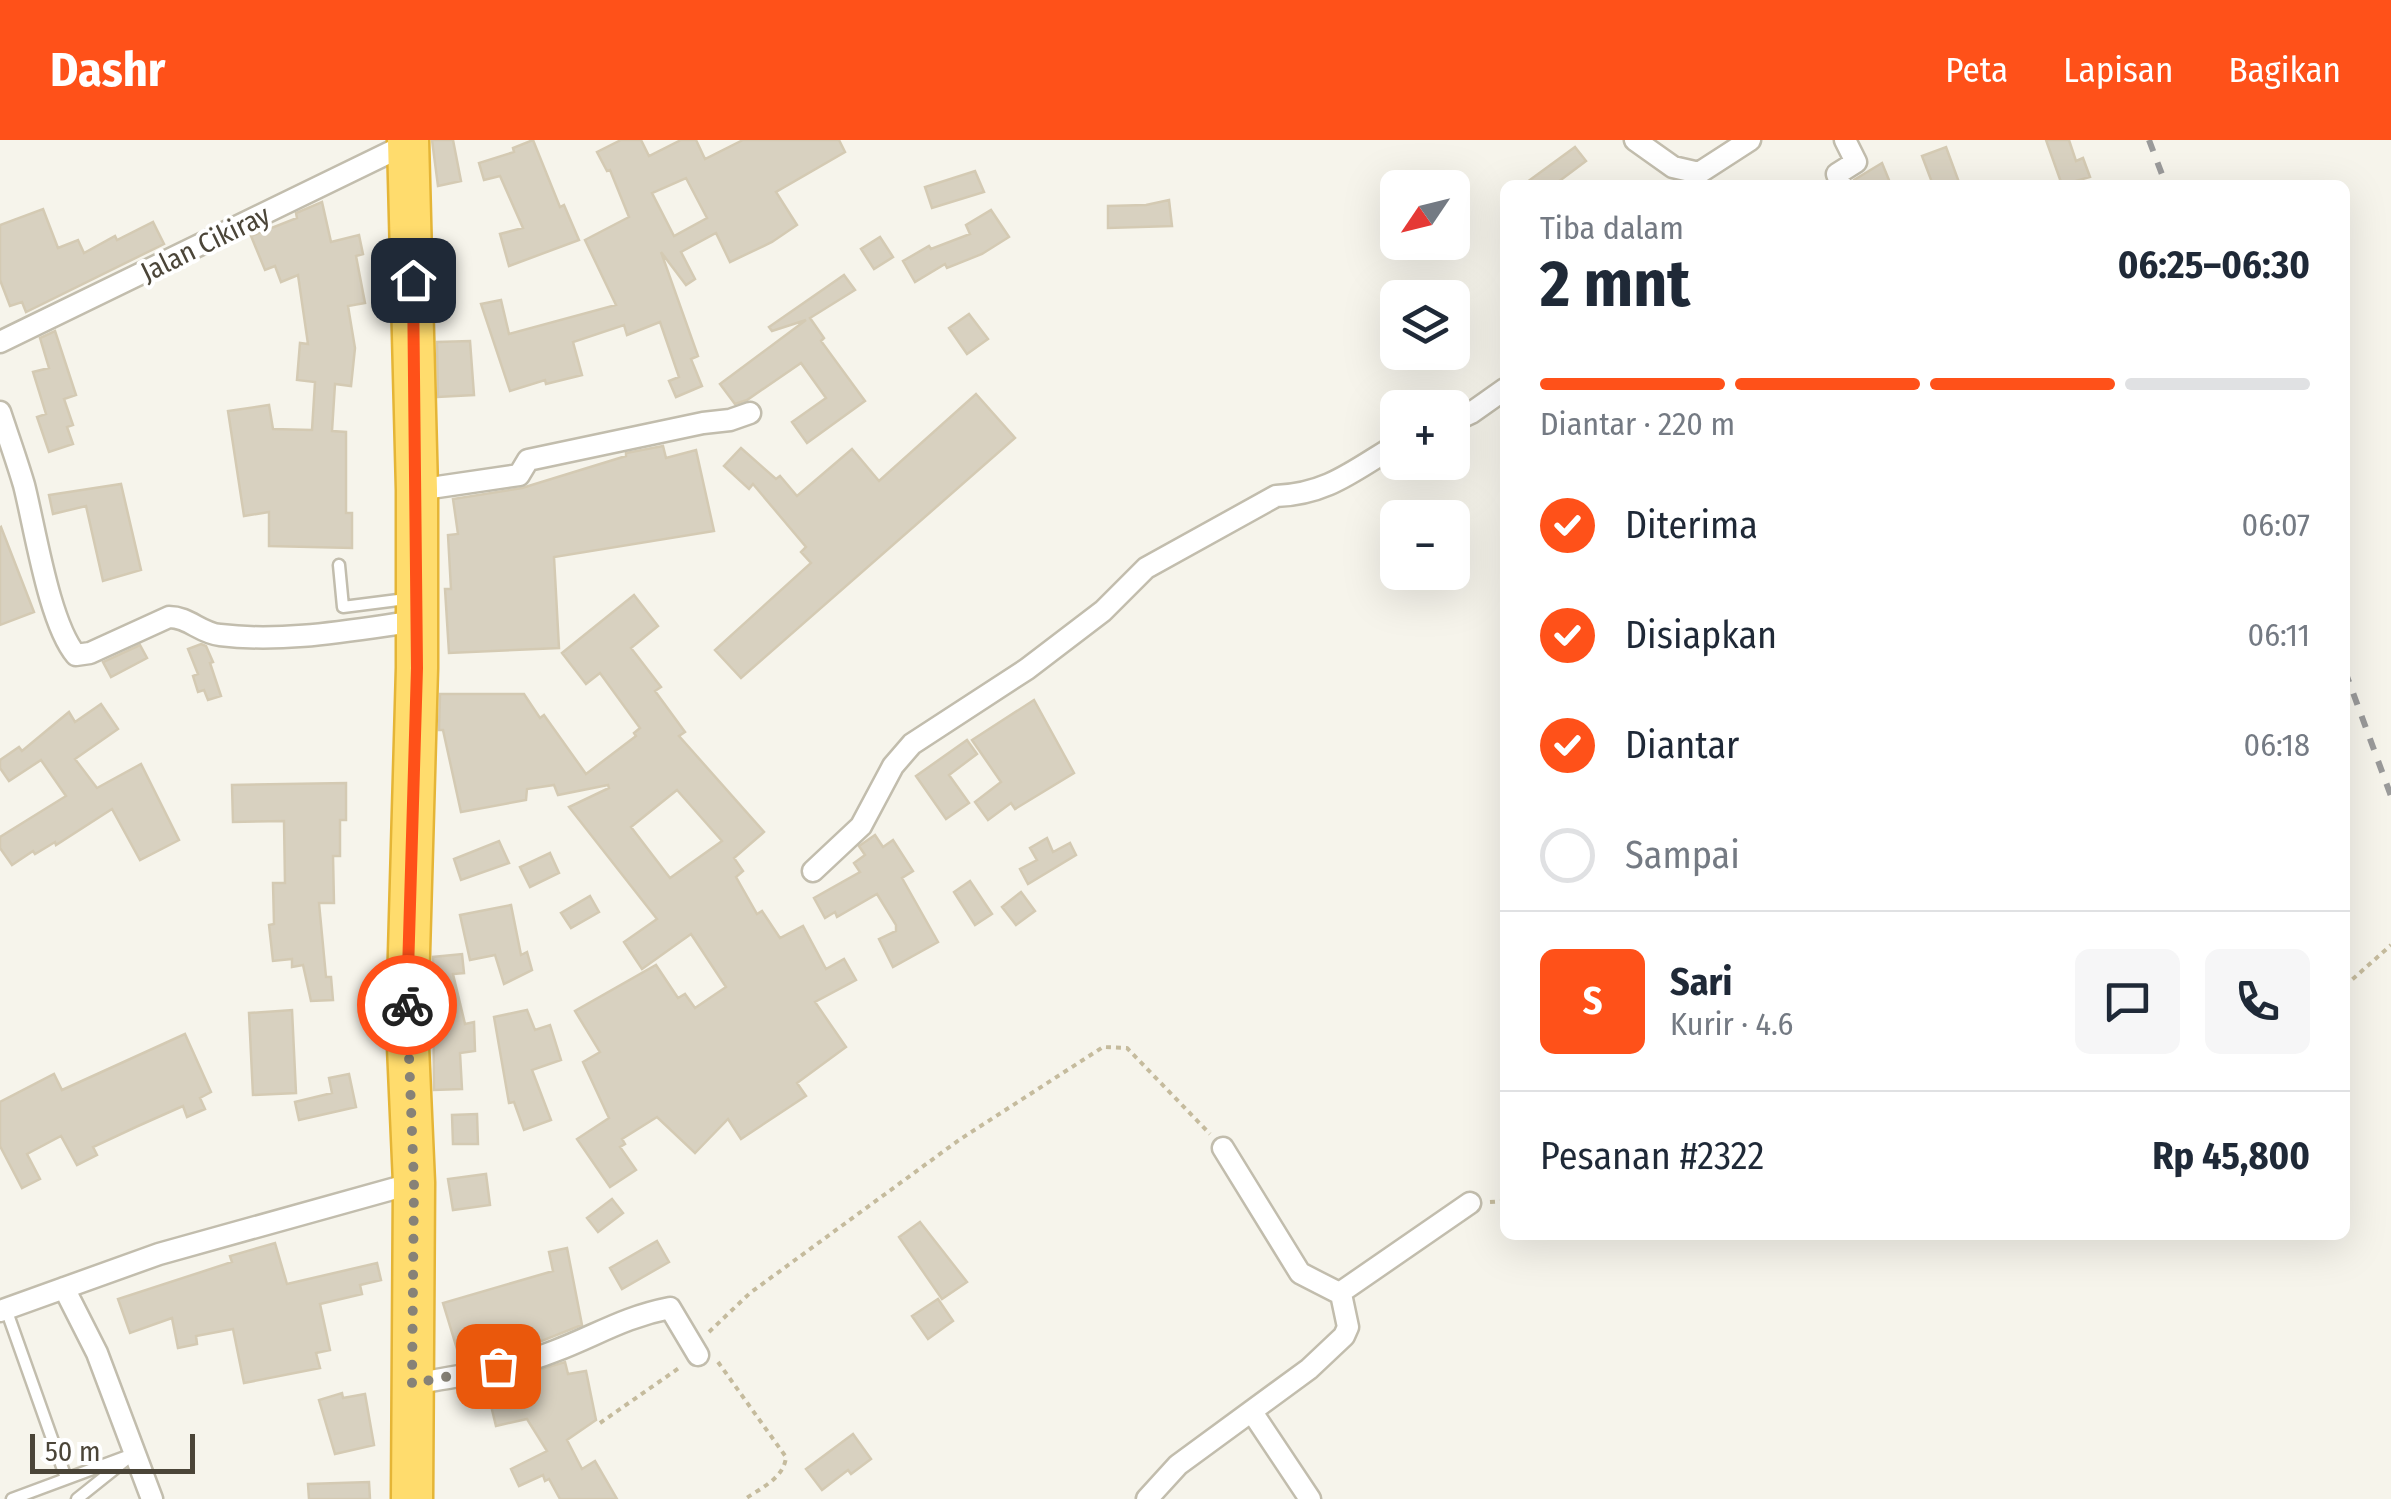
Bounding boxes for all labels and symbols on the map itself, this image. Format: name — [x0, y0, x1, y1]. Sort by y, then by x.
north arrow — [1380, 170, 1470, 260]
street label: Jalan Cikiray — [135, 198, 276, 289]
pin — [371, 238, 456, 323]
courier — [357, 955, 457, 1055]
pin — [456, 1324, 541, 1409]
scale bar — [30, 1429, 195, 1474]

